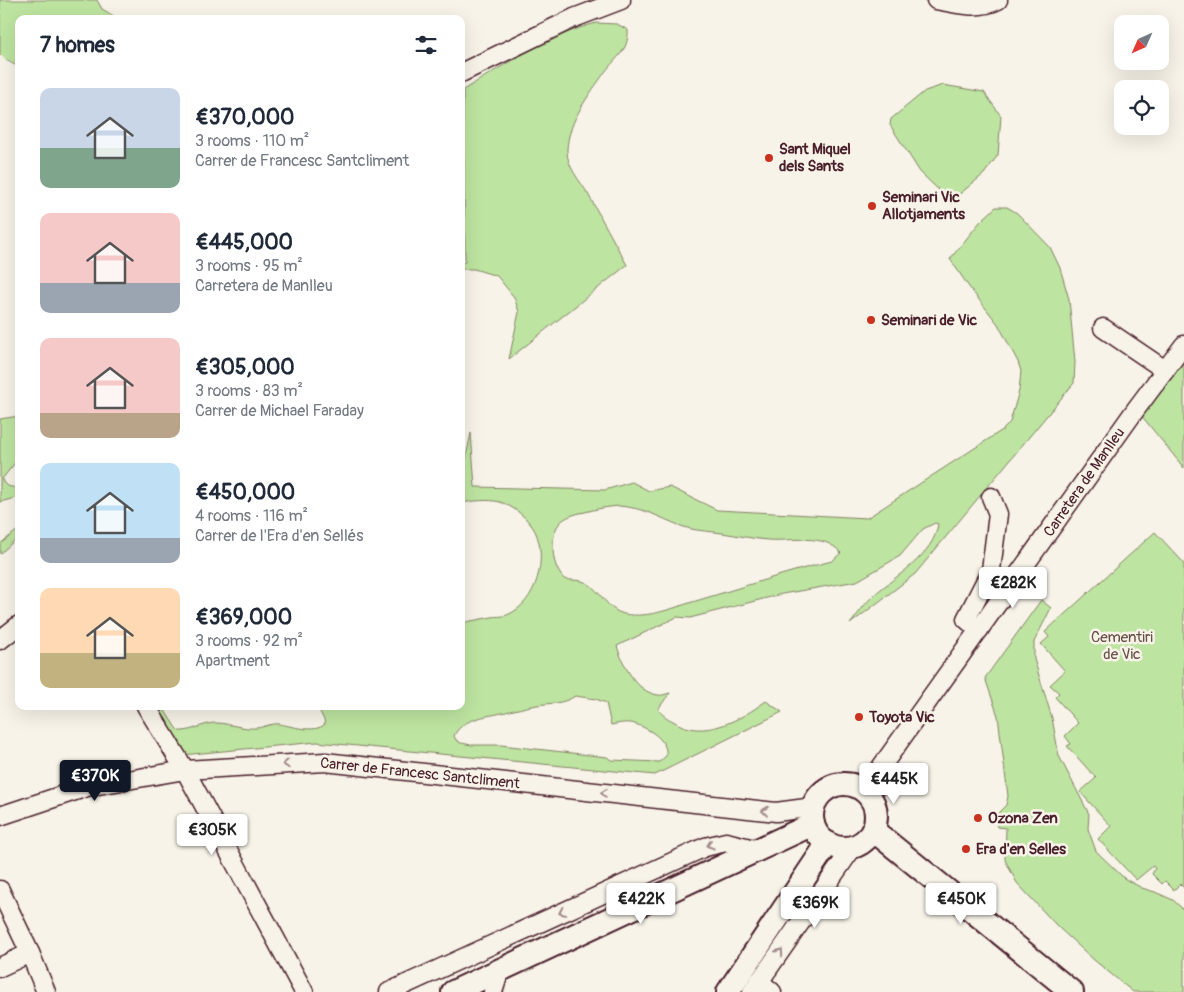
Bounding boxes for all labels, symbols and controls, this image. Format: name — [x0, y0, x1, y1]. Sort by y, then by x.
north arrow — [1114, 15, 1169, 70]
map controls — [1114, 15, 1169, 135]
icon: filters — [412, 31, 440, 59]
text: 7 homes — [40, 32, 115, 59]
button: locate — [1114, 80, 1169, 135]
text: €370,000 — [195, 104, 294, 131]
icon: home — [80, 108, 140, 168]
text: 3 rooms · 110 m² — [195, 131, 309, 151]
place label: Sant Miquel dels Sants — [779, 140, 851, 176]
text: Carrer de Francesc Santcliment — [195, 151, 409, 171]
marker: Sant Miquel dels Sants — [763, 152, 775, 164]
place label: Seminari Vic Allotjaments — [882, 188, 965, 224]
marker: Seminari Vic Allotjaments — [866, 200, 878, 212]
text: €445,000 — [195, 229, 293, 256]
icon: home — [80, 233, 140, 293]
text: 3 rooms · 95 m² — [195, 256, 303, 276]
text: Carretera de Manlleu — [195, 276, 333, 296]
place label: Seminari de Vic — [881, 311, 977, 330]
marker: Seminari de Vic — [865, 314, 877, 326]
text: €305,000 — [195, 354, 295, 381]
icon: home — [80, 358, 140, 418]
text: 3 rooms · 83 m² — [195, 381, 303, 401]
text: Carrer de Michael Faraday — [195, 401, 364, 421]
street label: Carretera de Manlleu — [1040, 424, 1129, 541]
text: €450,000 — [195, 479, 295, 506]
icon: home — [80, 483, 140, 543]
text: 4 rooms · 116 m² — [195, 506, 308, 526]
text: Carrer de l'Era d'en Sellés — [195, 526, 363, 546]
pin: €282K — [978, 566, 1048, 609]
text: €282K — [990, 573, 1036, 593]
text: €369,000 — [195, 604, 292, 631]
icon: home — [80, 608, 140, 668]
park label: Cementiri de Vic — [1091, 628, 1153, 664]
text: 3 rooms · 92 m² — [195, 631, 303, 651]
text: Apartment — [195, 651, 270, 671]
place label: Toyota Vic — [868, 708, 935, 727]
marker: Toyota Vic — [853, 711, 865, 723]
street label: Carrer de Francesc Santcliment — [319, 754, 522, 794]
one-way arrow — [281, 759, 289, 770]
pin: €370K — [60, 760, 130, 802]
pin: €445K — [859, 762, 929, 805]
text: €370K — [71, 766, 119, 786]
text: €445K — [870, 769, 918, 789]
one-way arrow — [600, 788, 608, 799]
one-way arrow — [761, 806, 769, 817]
place label: Ozona Zen — [988, 809, 1058, 828]
marker: Ozona Zen — [972, 812, 984, 824]
pin: €305K — [177, 814, 247, 856]
text: €305K — [188, 820, 236, 840]
one-way arrow — [707, 840, 715, 850]
place label: Era d'en Selles — [976, 840, 1066, 859]
marker: Era d'en Selles — [960, 843, 972, 855]
pin: €422K — [606, 882, 676, 925]
pin: €450K — [926, 882, 996, 925]
pin: €369K — [780, 886, 850, 929]
text: €422K — [617, 889, 665, 909]
text: €450K — [936, 889, 986, 909]
text: €369K — [792, 893, 838, 913]
one-way arrow — [558, 906, 567, 917]
one-way arrow — [774, 948, 783, 958]

